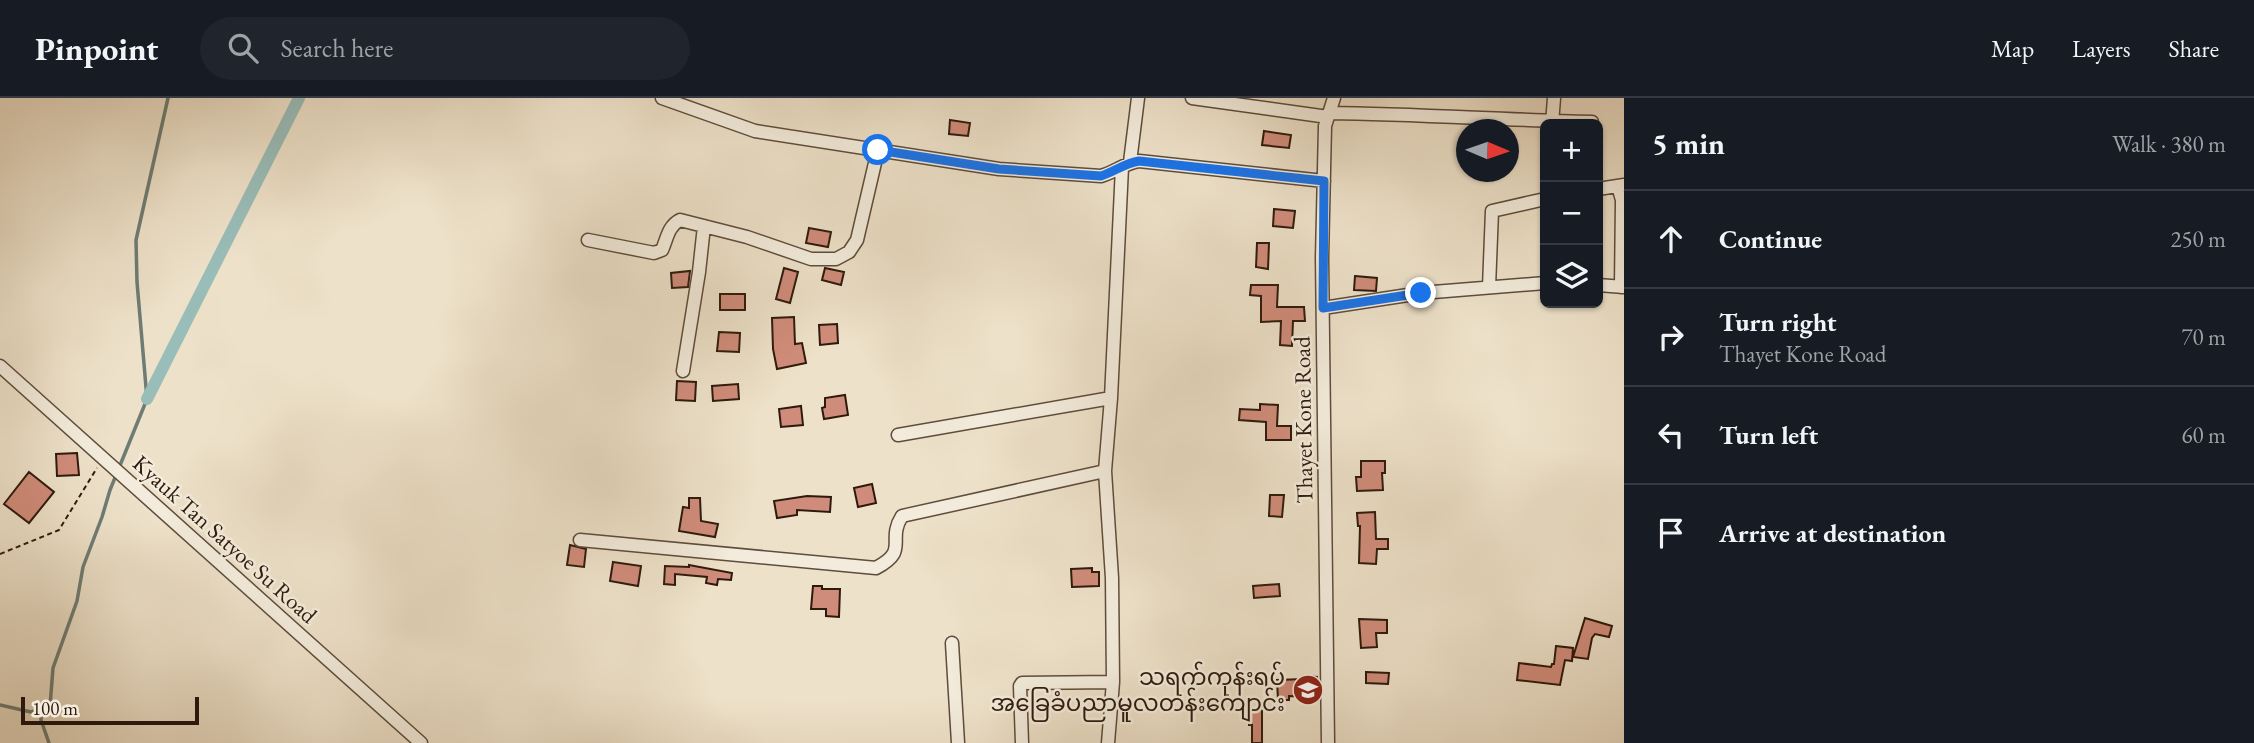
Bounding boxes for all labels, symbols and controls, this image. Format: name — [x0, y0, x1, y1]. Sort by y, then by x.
search box — [200, 17, 690, 80]
text: Pinpoint — [35, 27, 158, 70]
icon: search — [224, 29, 262, 67]
text: Search here — [280, 31, 393, 65]
text: Map — [1991, 33, 2034, 64]
text: Layers — [2072, 33, 2131, 64]
text: Share — [2169, 33, 2219, 64]
north arrow — [1456, 119, 1519, 182]
map controls — [1540, 119, 1603, 308]
button: + — [1540, 119, 1603, 182]
text: 5 min — [1652, 124, 1725, 163]
text: Walk · 380 m — [2112, 129, 2226, 159]
route start — [862, 134, 893, 165]
button: − — [1540, 182, 1603, 245]
icon: ahead — [1652, 220, 1690, 258]
text: Continue — [1719, 222, 1822, 256]
text: 250 m — [2170, 224, 2226, 254]
button: layers — [1540, 245, 1603, 308]
route end — [1405, 277, 1436, 308]
text: Turn right — [1719, 305, 1837, 339]
icon: right — [1652, 318, 1690, 356]
text: 70 m — [2181, 322, 2226, 352]
street label: Thayet Kone Road — [1287, 336, 1319, 504]
text: Thayet Kone Road — [1719, 339, 1886, 369]
icon: left — [1652, 416, 1690, 454]
text: Turn left — [1719, 418, 1818, 452]
text: 60 m — [2181, 420, 2226, 450]
street label: Kyauk Tan Satyoe Su Road — [126, 448, 324, 630]
icon: arrive — [1652, 514, 1690, 552]
text: Arrive at destination — [1719, 516, 1946, 550]
place label: သရက်ကုန်းရပ် အခြေခံပညာမူလတန်းကျောင်း — [991, 661, 1285, 722]
school or university icon: သရက်ကုန်းရပ် အခြေခံပညာမူလတန်းကျောင်း — [1291, 673, 1325, 707]
scale bar — [21, 694, 200, 726]
text: 100 m — [32, 696, 78, 721]

